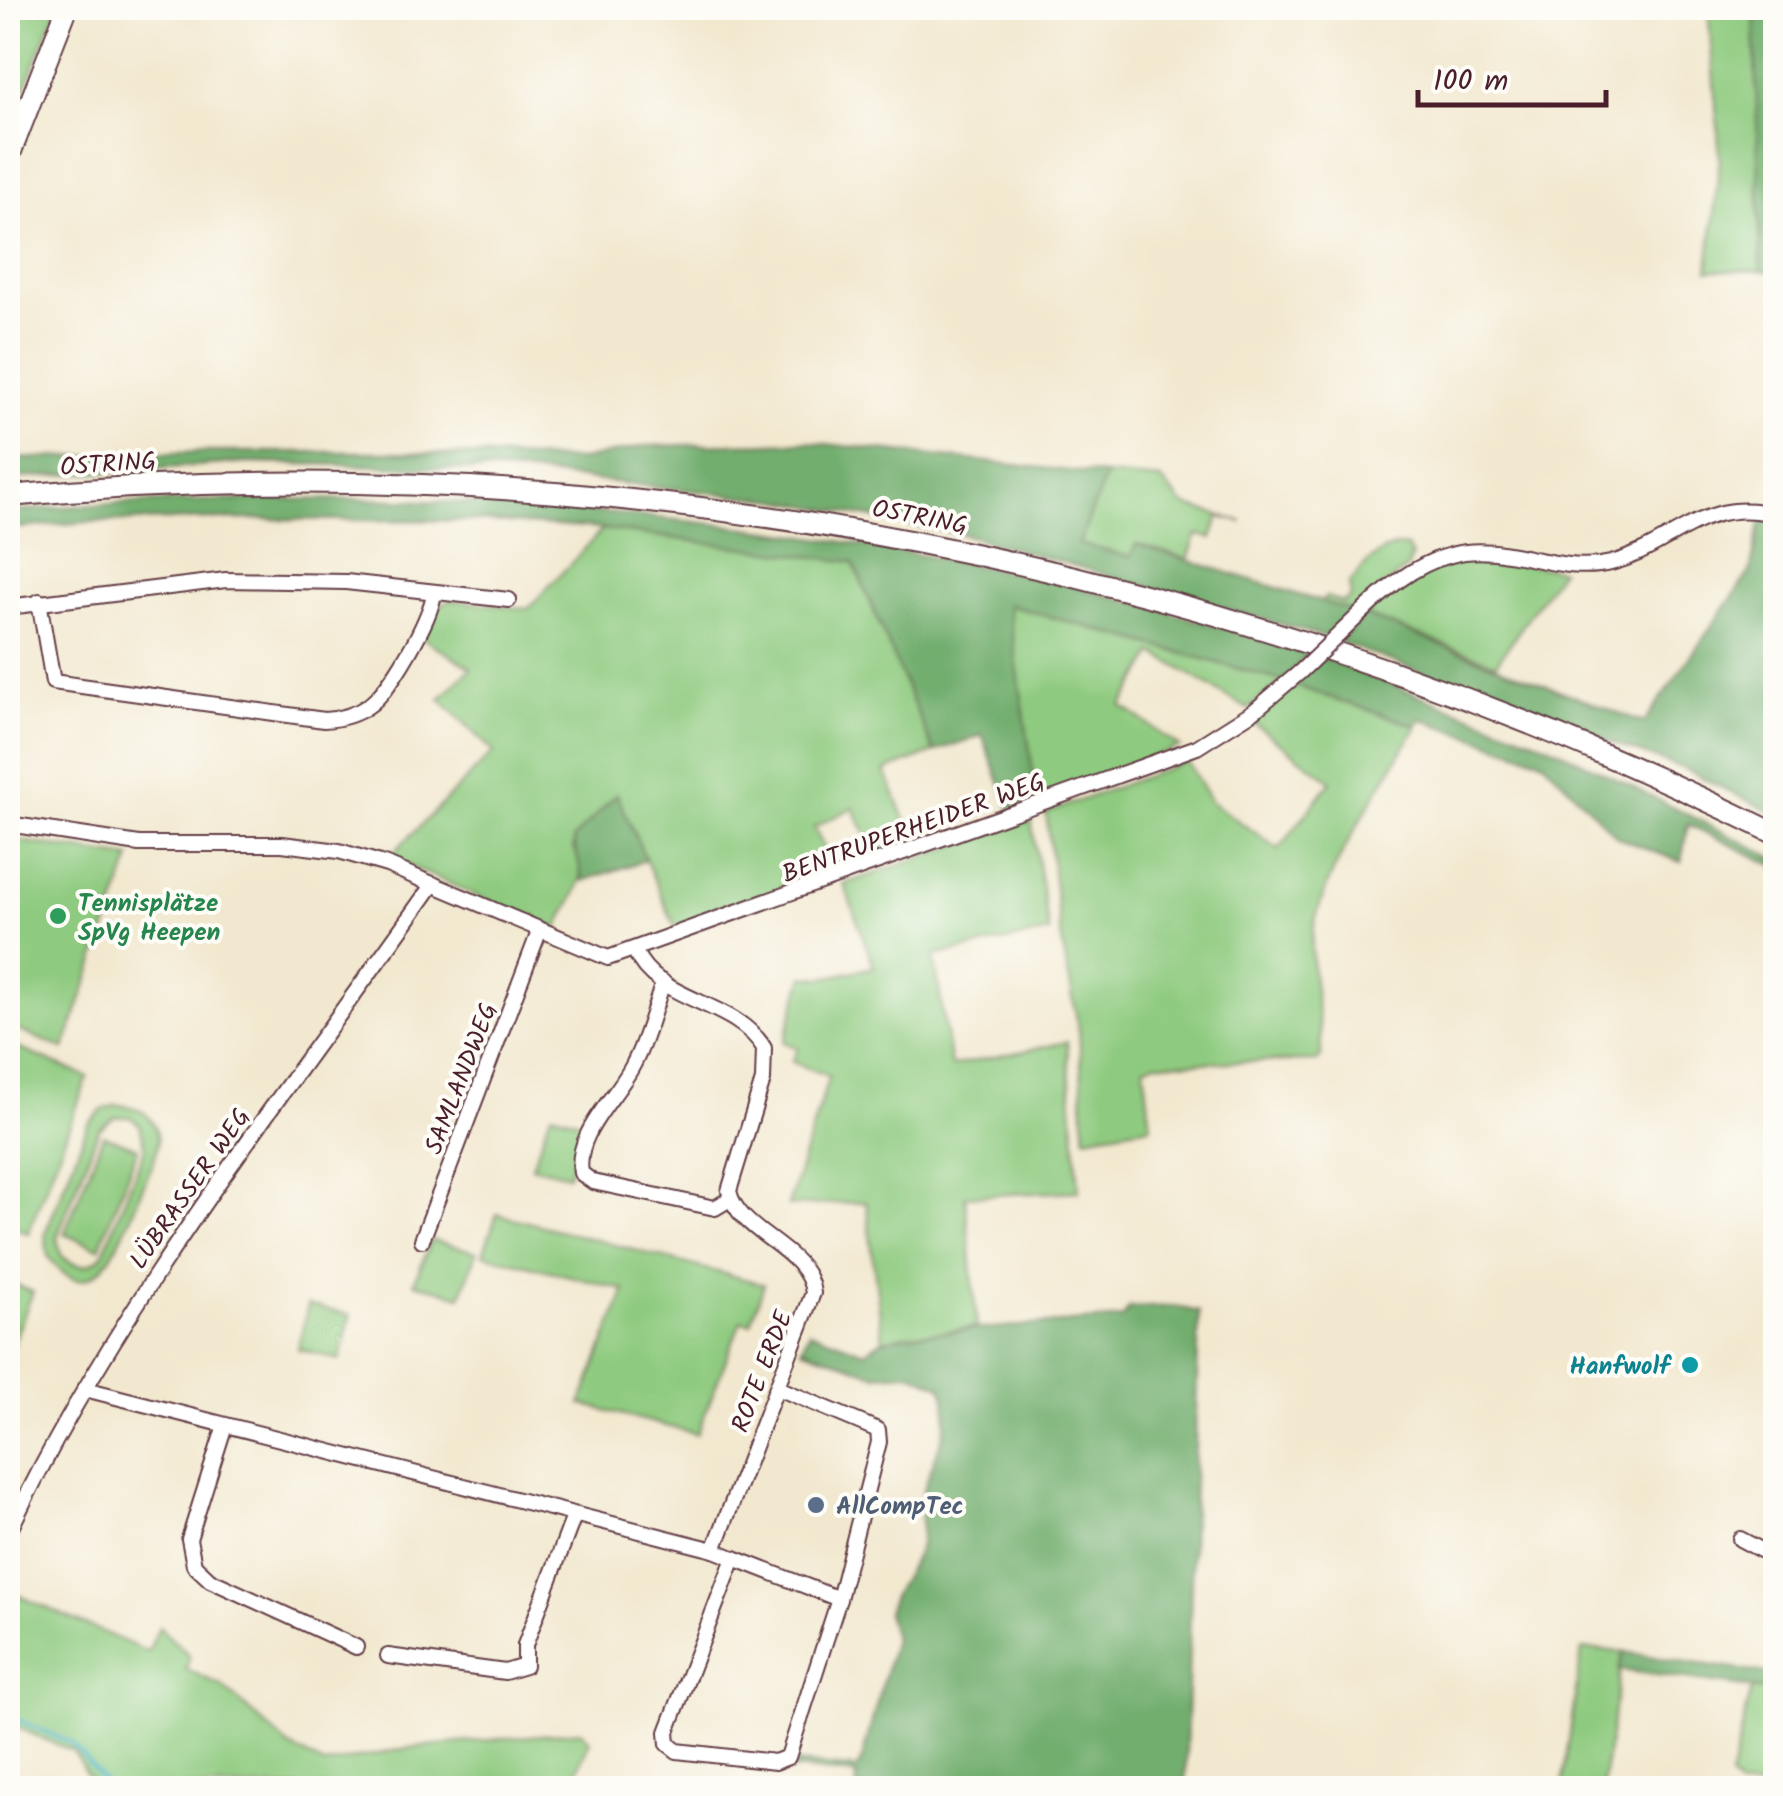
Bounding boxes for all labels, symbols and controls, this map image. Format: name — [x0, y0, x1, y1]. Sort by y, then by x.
scale bar — [1418, 45, 1606, 107]
text: 100 m — [1433, 58, 1508, 106]
street label: OSTRING — [59, 442, 158, 488]
street label: OSTRING — [868, 489, 971, 547]
street label: BENTRUPERHEIDER WEG — [777, 763, 1051, 895]
place label: Tennisplätze SpVg Heepen — [78, 884, 221, 953]
marker: Tennisplätze SpVg Heepen — [47, 905, 69, 927]
street label: SAMLANDWEG — [415, 997, 509, 1160]
street label: LÜBRASSER WEG — [120, 1100, 261, 1278]
street label: ROTE ERDE — [721, 1304, 805, 1439]
place label: Hanfwolf — [1570, 1347, 1672, 1387]
marker: Hanfwolf — [1679, 1354, 1701, 1376]
place label: AllCompTec — [836, 1487, 964, 1527]
marker: AllCompTec — [805, 1494, 827, 1516]

